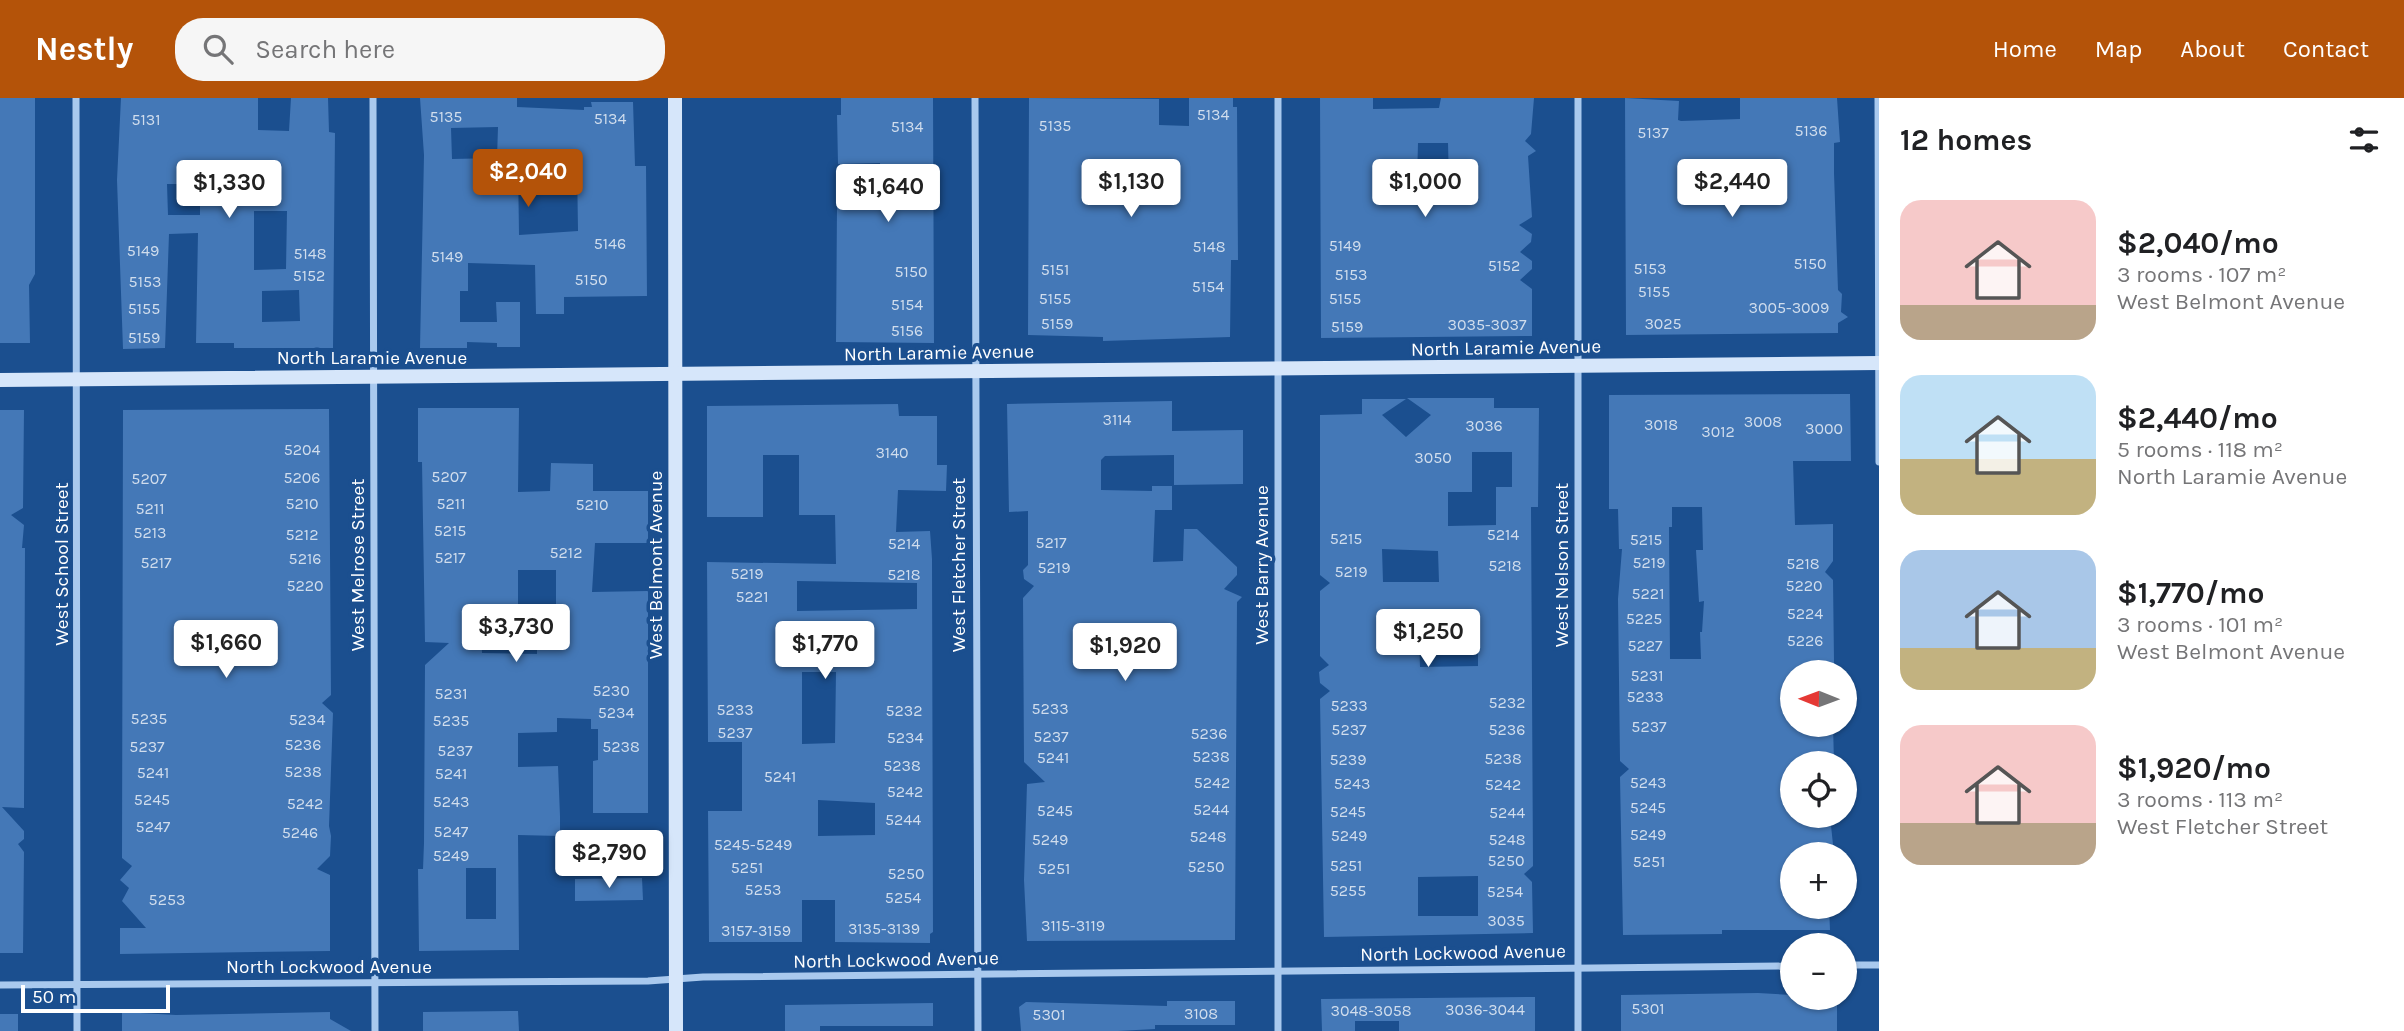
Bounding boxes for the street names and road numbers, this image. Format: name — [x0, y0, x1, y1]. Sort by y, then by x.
street label: North Laramie Avenue — [1411, 335, 1601, 361]
street label: North Laramie Avenue — [844, 340, 1034, 366]
street label: North Laramie Avenue — [277, 347, 467, 369]
street label: West Belmont Avenue — [645, 471, 667, 659]
street label: West Fletcher Street — [948, 478, 970, 652]
street label: West Melrose Street — [347, 479, 369, 651]
street label: West School Street — [51, 482, 73, 646]
street label: West Nelson Street — [1551, 483, 1573, 647]
street label: West Barry Avenue — [1251, 485, 1273, 645]
street label: North Lockwood Avenue — [1360, 940, 1566, 966]
street label: North Lockwood Avenue — [793, 947, 999, 973]
street label: North Lockwood Avenue — [226, 956, 432, 978]

